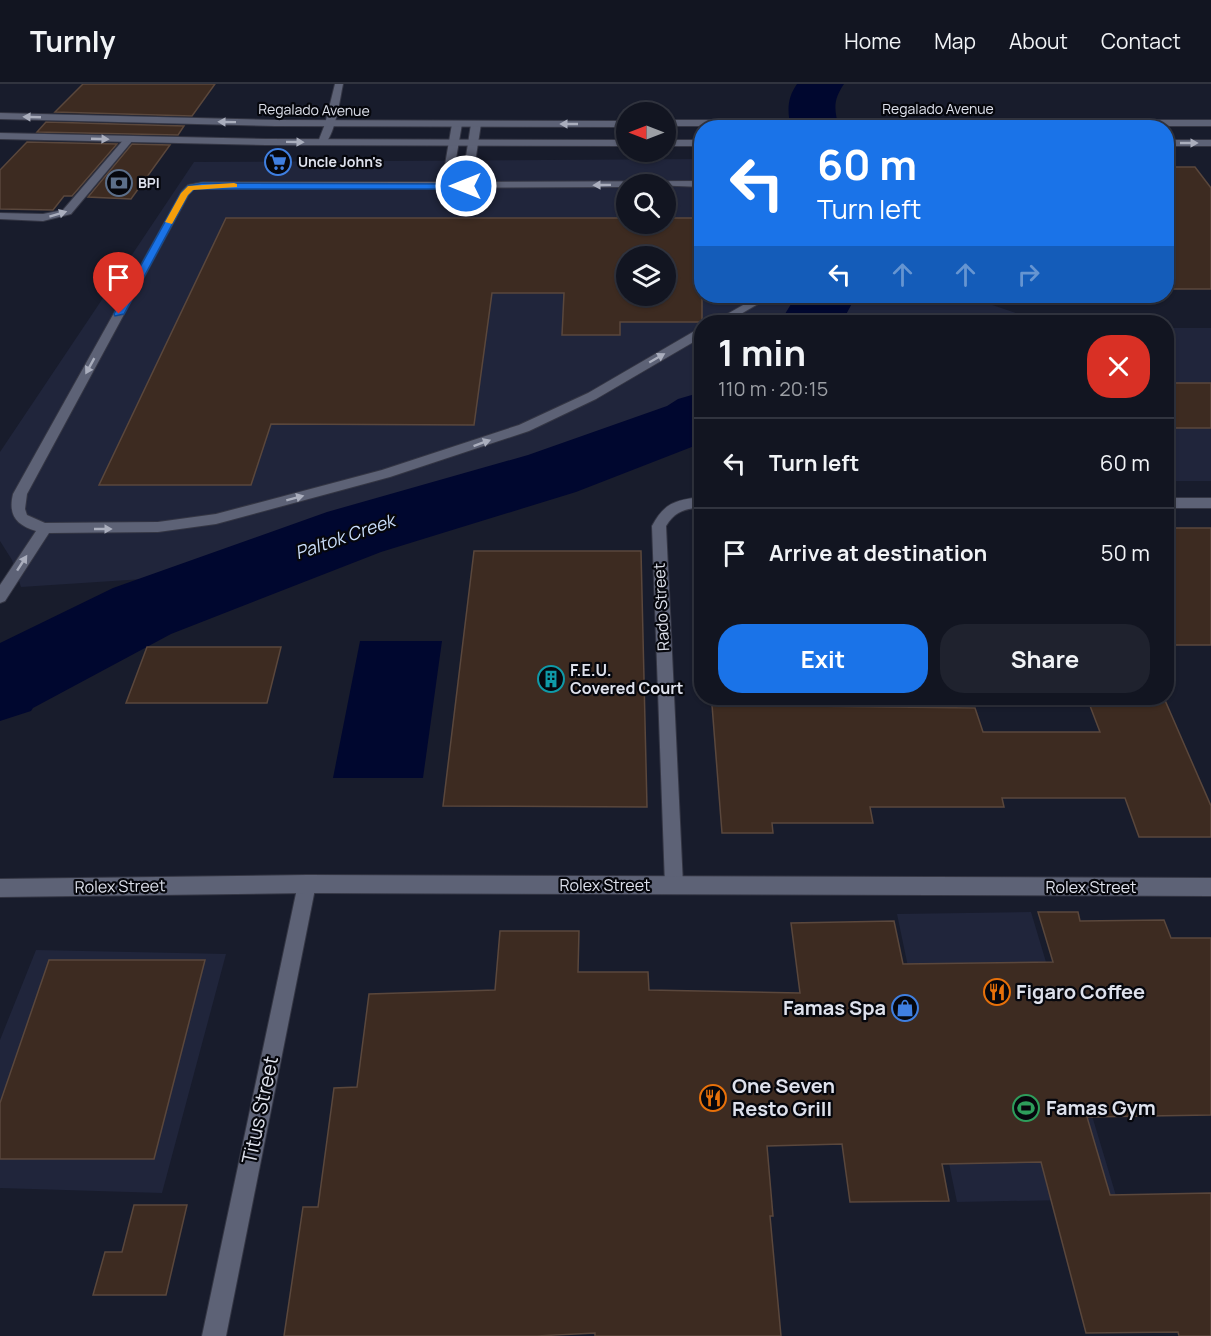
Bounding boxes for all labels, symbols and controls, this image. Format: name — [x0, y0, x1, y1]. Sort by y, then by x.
text: Turnly — [30, 22, 115, 60]
text: Home — [844, 27, 901, 55]
text: Map — [934, 27, 976, 55]
text: About — [1009, 27, 1068, 55]
text: Contact — [1101, 27, 1181, 55]
street label: Regalado Avenue — [258, 99, 370, 120]
street label: Regalado Avenue — [882, 99, 994, 118]
north arrow — [616, 102, 676, 162]
map controls — [616, 102, 676, 306]
one-way arrow — [22, 113, 41, 122]
one-way arrow — [217, 117, 236, 127]
one-way arrow — [559, 119, 578, 129]
one-way arrow — [91, 134, 110, 144]
text: 60 m — [817, 135, 917, 193]
one-way arrow — [286, 137, 305, 147]
one-way arrow — [1180, 138, 1199, 148]
icon: left — [718, 144, 796, 222]
supermarket icon: Uncle John's — [263, 147, 293, 177]
place label: Uncle John's — [298, 152, 383, 171]
position arrow — [434, 154, 498, 218]
bank icon: BPI — [104, 168, 134, 198]
place label: BPI — [138, 173, 160, 192]
button: search — [616, 174, 676, 234]
one-way arrow — [592, 180, 611, 190]
text: Turn left — [817, 190, 921, 227]
one-way arrow — [49, 209, 67, 218]
button: layers — [616, 246, 676, 306]
pin — [93, 252, 144, 314]
icon: left — [823, 258, 856, 291]
icon: ahead — [886, 258, 919, 291]
icon: ahead — [949, 258, 982, 291]
icon: right — [1012, 258, 1045, 291]
icon: arrive — [102, 261, 135, 294]
text: 1 min — [718, 328, 806, 377]
button: close — [1087, 335, 1150, 398]
one-way arrow — [649, 353, 665, 364]
one-way arrow — [85, 358, 95, 375]
text: 110 m · 20:15 — [718, 375, 828, 402]
one-way arrow — [473, 437, 491, 447]
icon: left — [718, 447, 751, 480]
text: Turn left — [769, 448, 859, 478]
text: 60 m — [1100, 448, 1150, 478]
one-way arrow — [286, 493, 304, 502]
water label: Paltok Creek — [292, 507, 401, 564]
one-way arrow — [94, 524, 113, 534]
icon: arrive — [718, 537, 751, 570]
text: Arrive at destination — [769, 538, 987, 568]
text: 50 m — [1101, 538, 1150, 568]
one-way arrow — [17, 555, 28, 571]
street label: Rado Street — [648, 562, 674, 652]
button: Exit — [718, 624, 928, 693]
button: Share — [940, 624, 1150, 693]
place label: F.E.U. Covered Court — [570, 659, 684, 699]
building icon: F.E.U. Covered Court — [536, 664, 566, 694]
street label: Rolex Street — [74, 874, 166, 898]
street label: Rolex Street — [560, 874, 650, 896]
street label: Rolex Street — [1046, 876, 1136, 898]
restaurant icon: Figaro Coffee — [982, 977, 1012, 1007]
place label: Figaro Coffee — [1016, 978, 1145, 1005]
shop icon: Famas Spa — [890, 993, 920, 1023]
place label: Famas Spa — [783, 994, 886, 1021]
street label: Titus Street — [235, 1053, 284, 1166]
place label: One Seven Resto Grill — [732, 1072, 835, 1122]
restaurant icon: One Seven Resto Grill — [698, 1083, 728, 1113]
sports icon: Famas Gym — [1011, 1093, 1041, 1123]
place label: Famas Gym — [1046, 1094, 1156, 1121]

